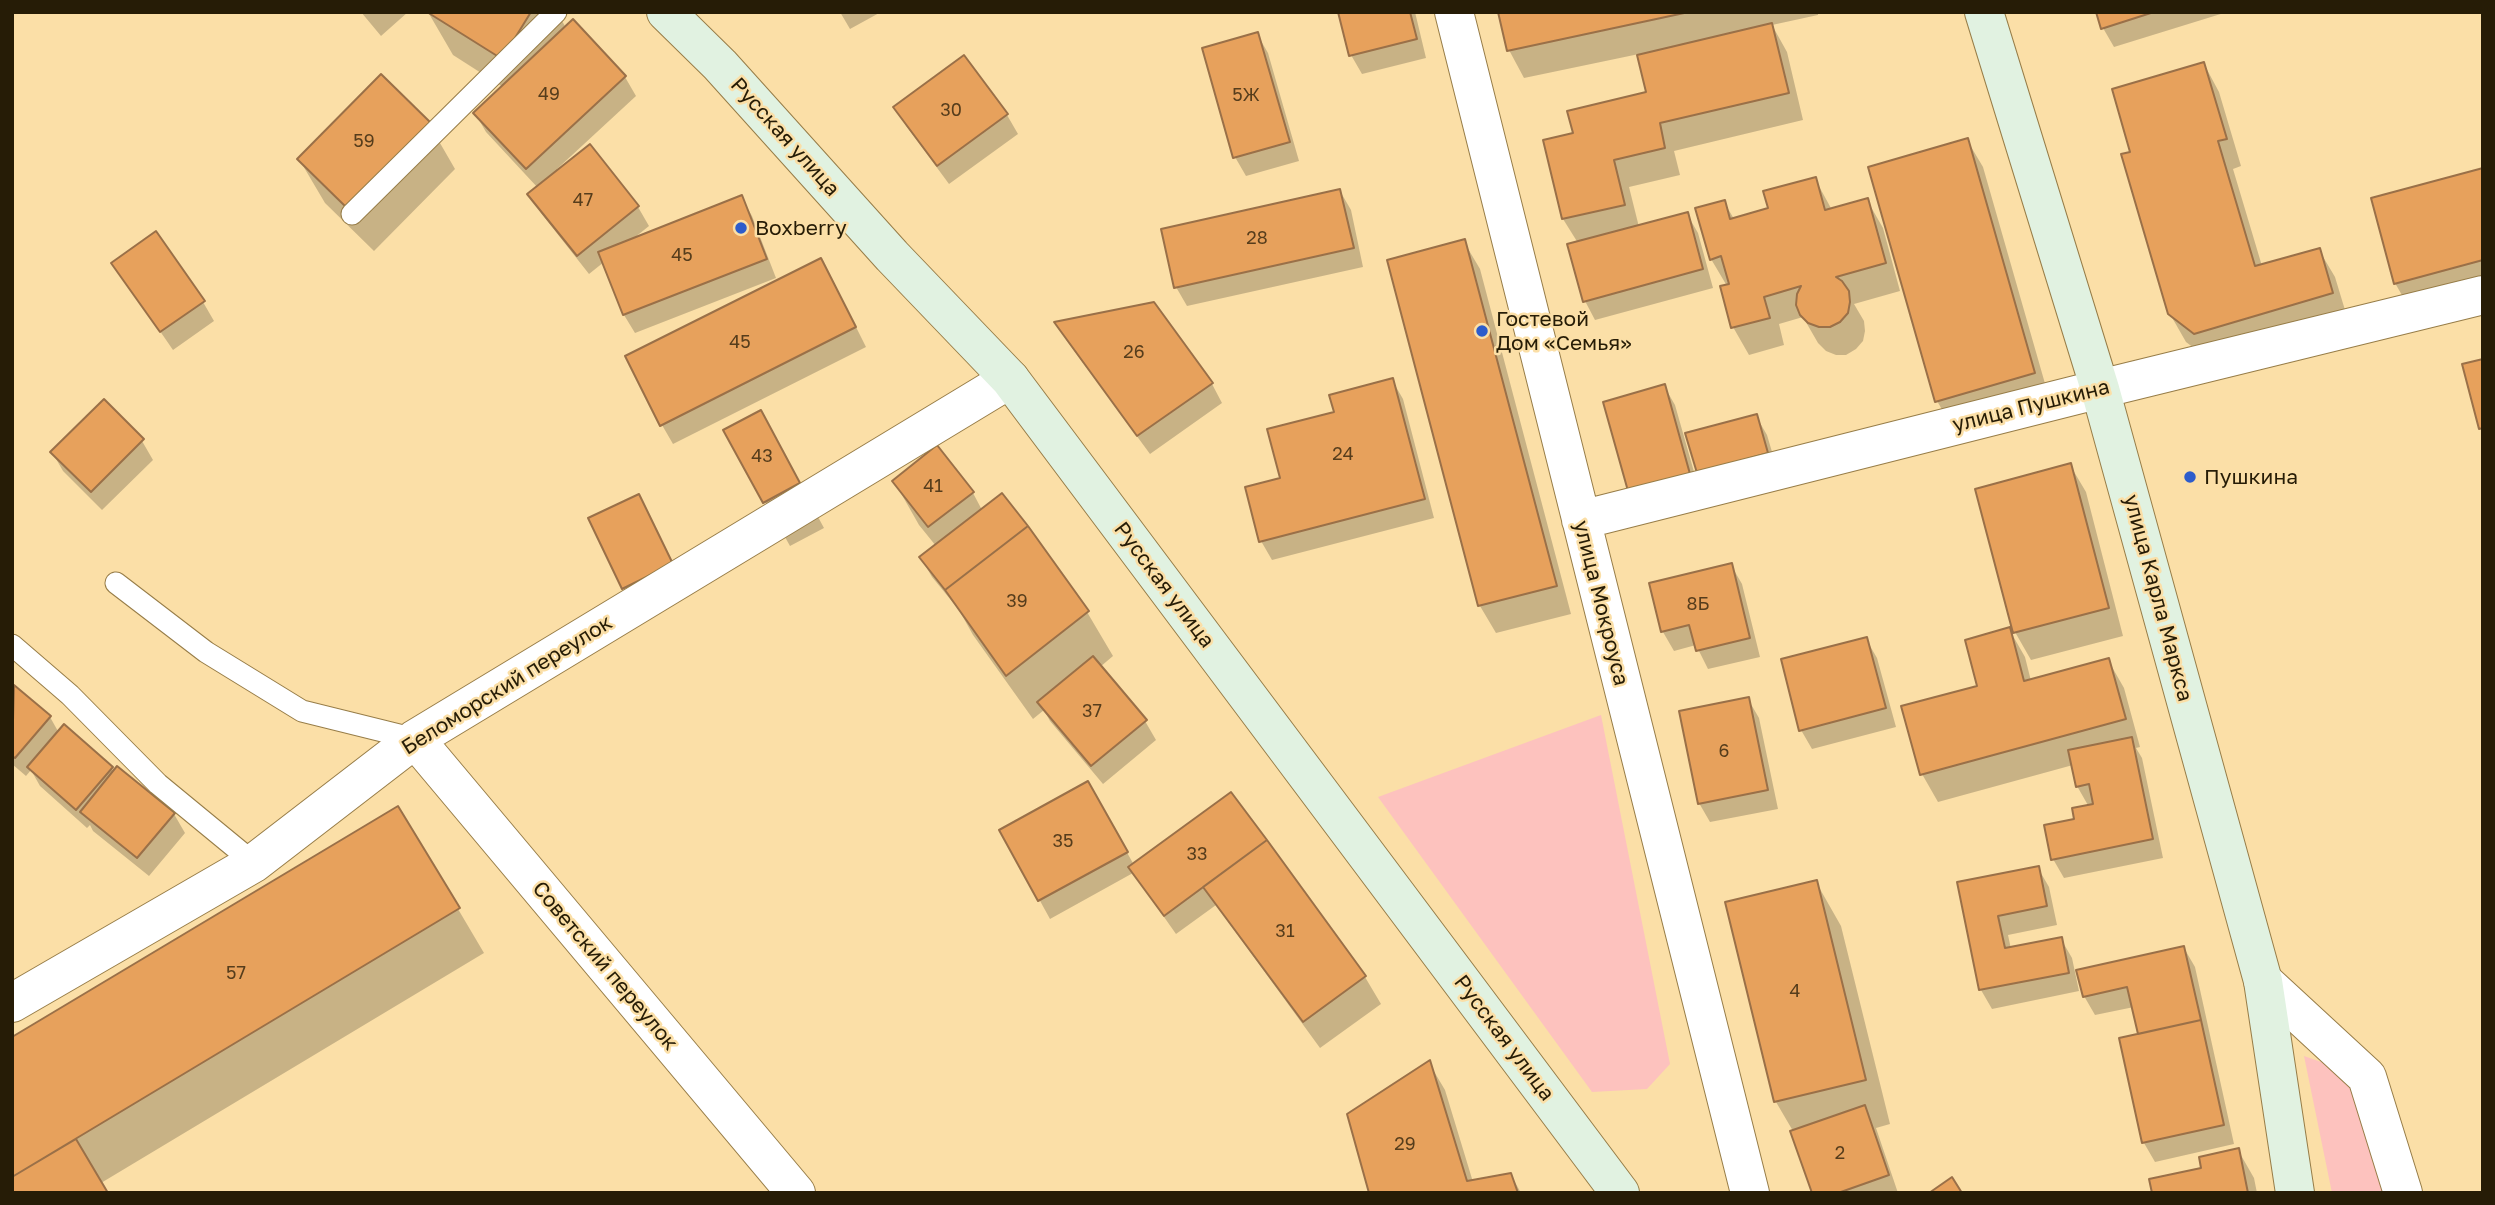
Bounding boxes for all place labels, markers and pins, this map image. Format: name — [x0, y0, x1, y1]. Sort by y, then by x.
place label: Boxberry — [755, 215, 847, 241]
marker: Boxberry — [733, 220, 749, 236]
place label: Гостевой Дом «Семья» — [1496, 306, 1632, 356]
marker: Гостевой Дом «Семья» — [1474, 323, 1490, 339]
place label: Пушкина — [2204, 464, 2298, 490]
marker: Пушкина — [2182, 469, 2198, 485]

